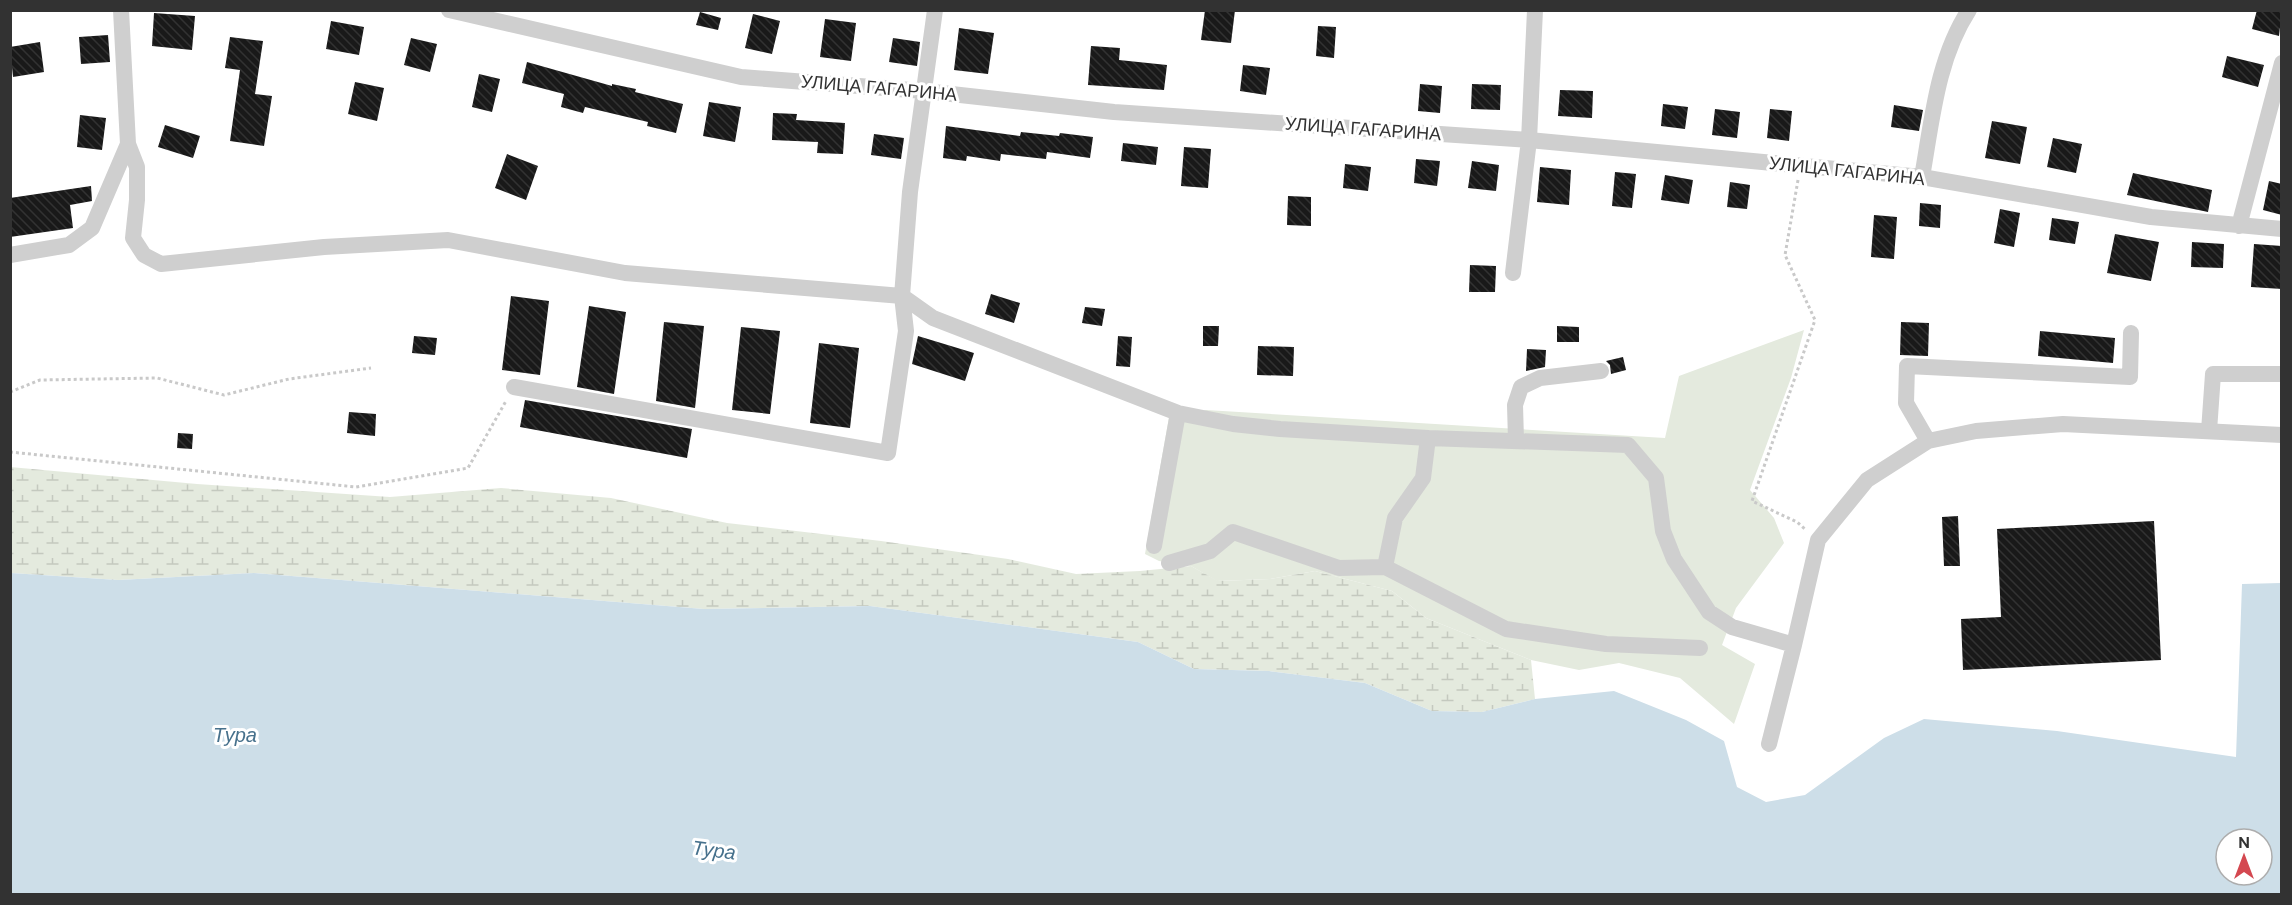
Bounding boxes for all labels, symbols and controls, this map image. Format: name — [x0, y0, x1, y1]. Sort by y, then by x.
street label: УЛИЦА ГАГАРИНА — [800, 69, 958, 107]
street label: УЛИЦА ГАГАРИНА — [1284, 112, 1442, 146]
street label: УЛИЦА ГАГАРИНА — [1768, 151, 1926, 191]
water label: Тура — [213, 722, 257, 748]
north arrow — [2214, 827, 2274, 887]
text: N — [2238, 832, 2250, 853]
water label: Тура — [691, 834, 737, 866]

